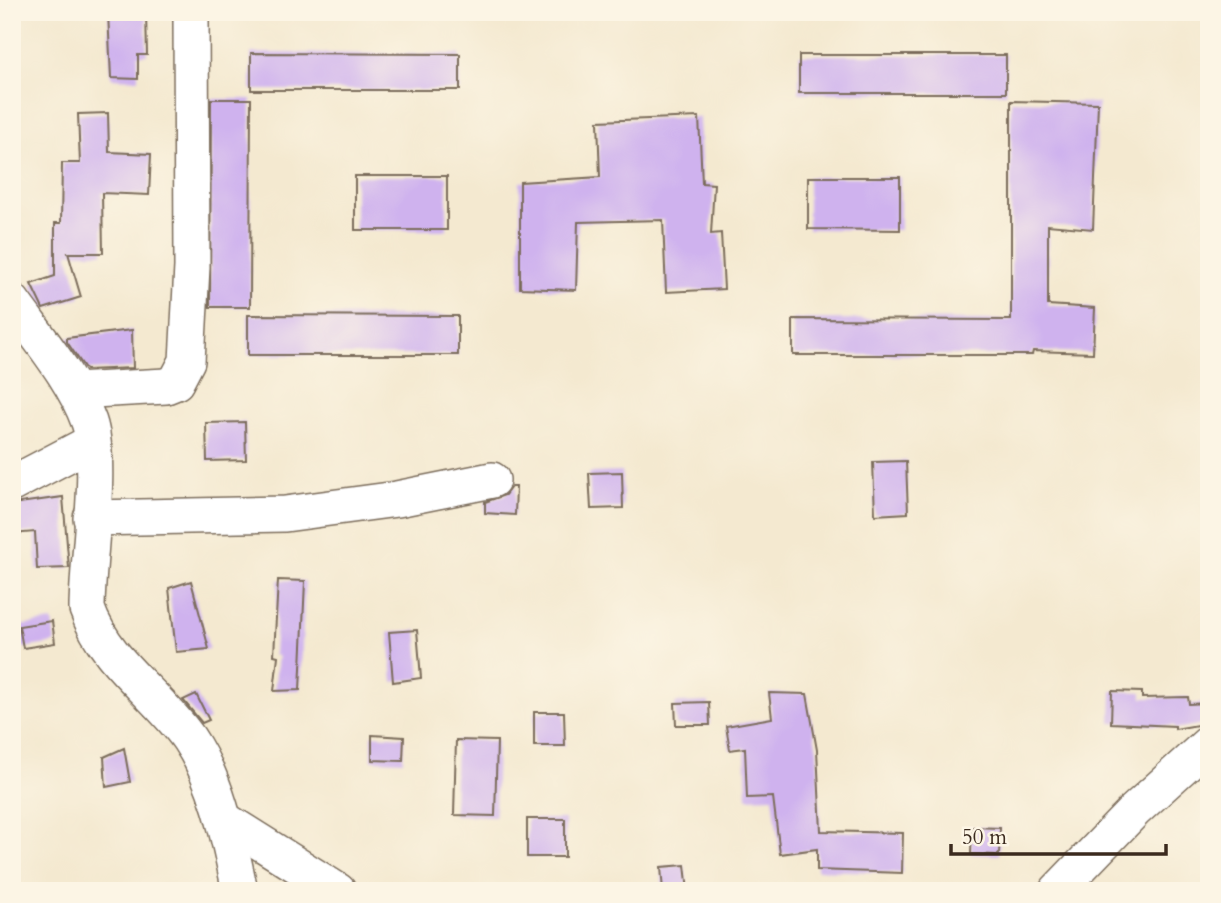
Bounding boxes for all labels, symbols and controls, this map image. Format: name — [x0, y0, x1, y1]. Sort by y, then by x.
scale bar — [951, 812, 1167, 856]
text: 50 m — [962, 823, 1007, 852]

